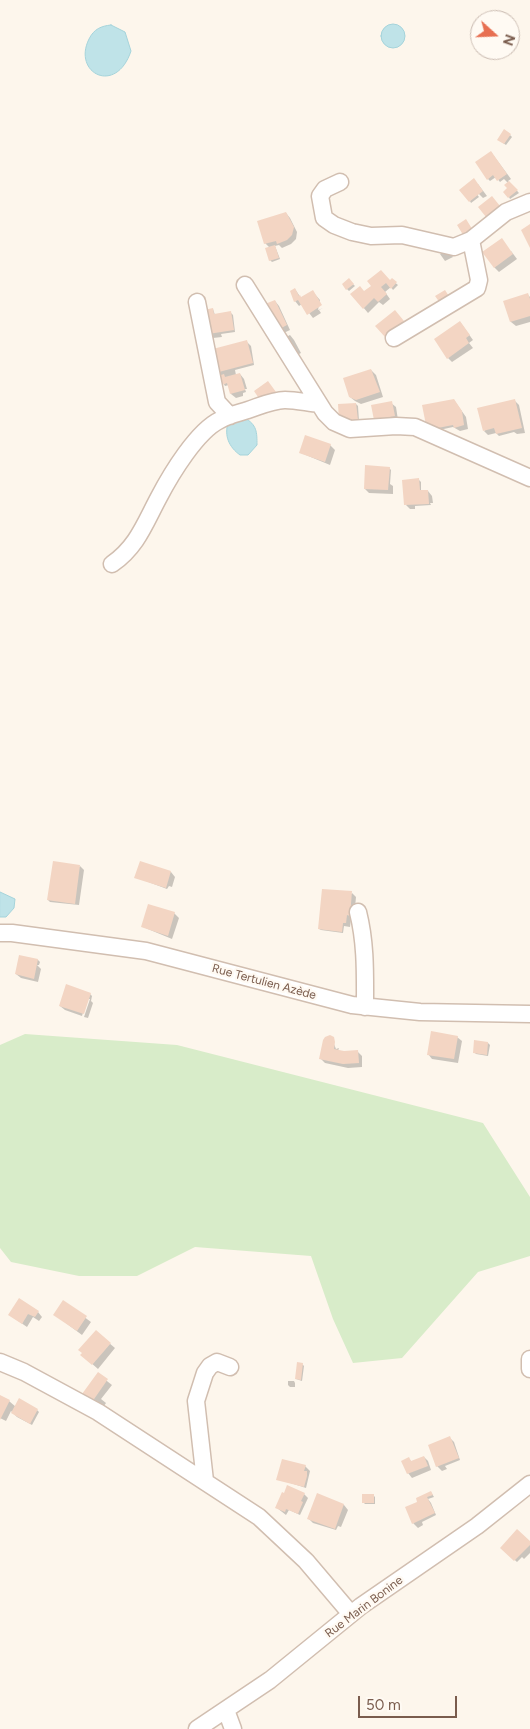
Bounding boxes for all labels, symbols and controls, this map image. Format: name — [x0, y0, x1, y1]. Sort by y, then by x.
north arrow — [470, 10, 520, 60]
text: N — [499, 32, 518, 48]
street label: Rue Tertulien Azède — [210, 961, 318, 1003]
street label: Rue Marin Bonine — [322, 1573, 406, 1641]
scale bar — [360, 1686, 459, 1718]
text: 50 m — [366, 1696, 401, 1714]

